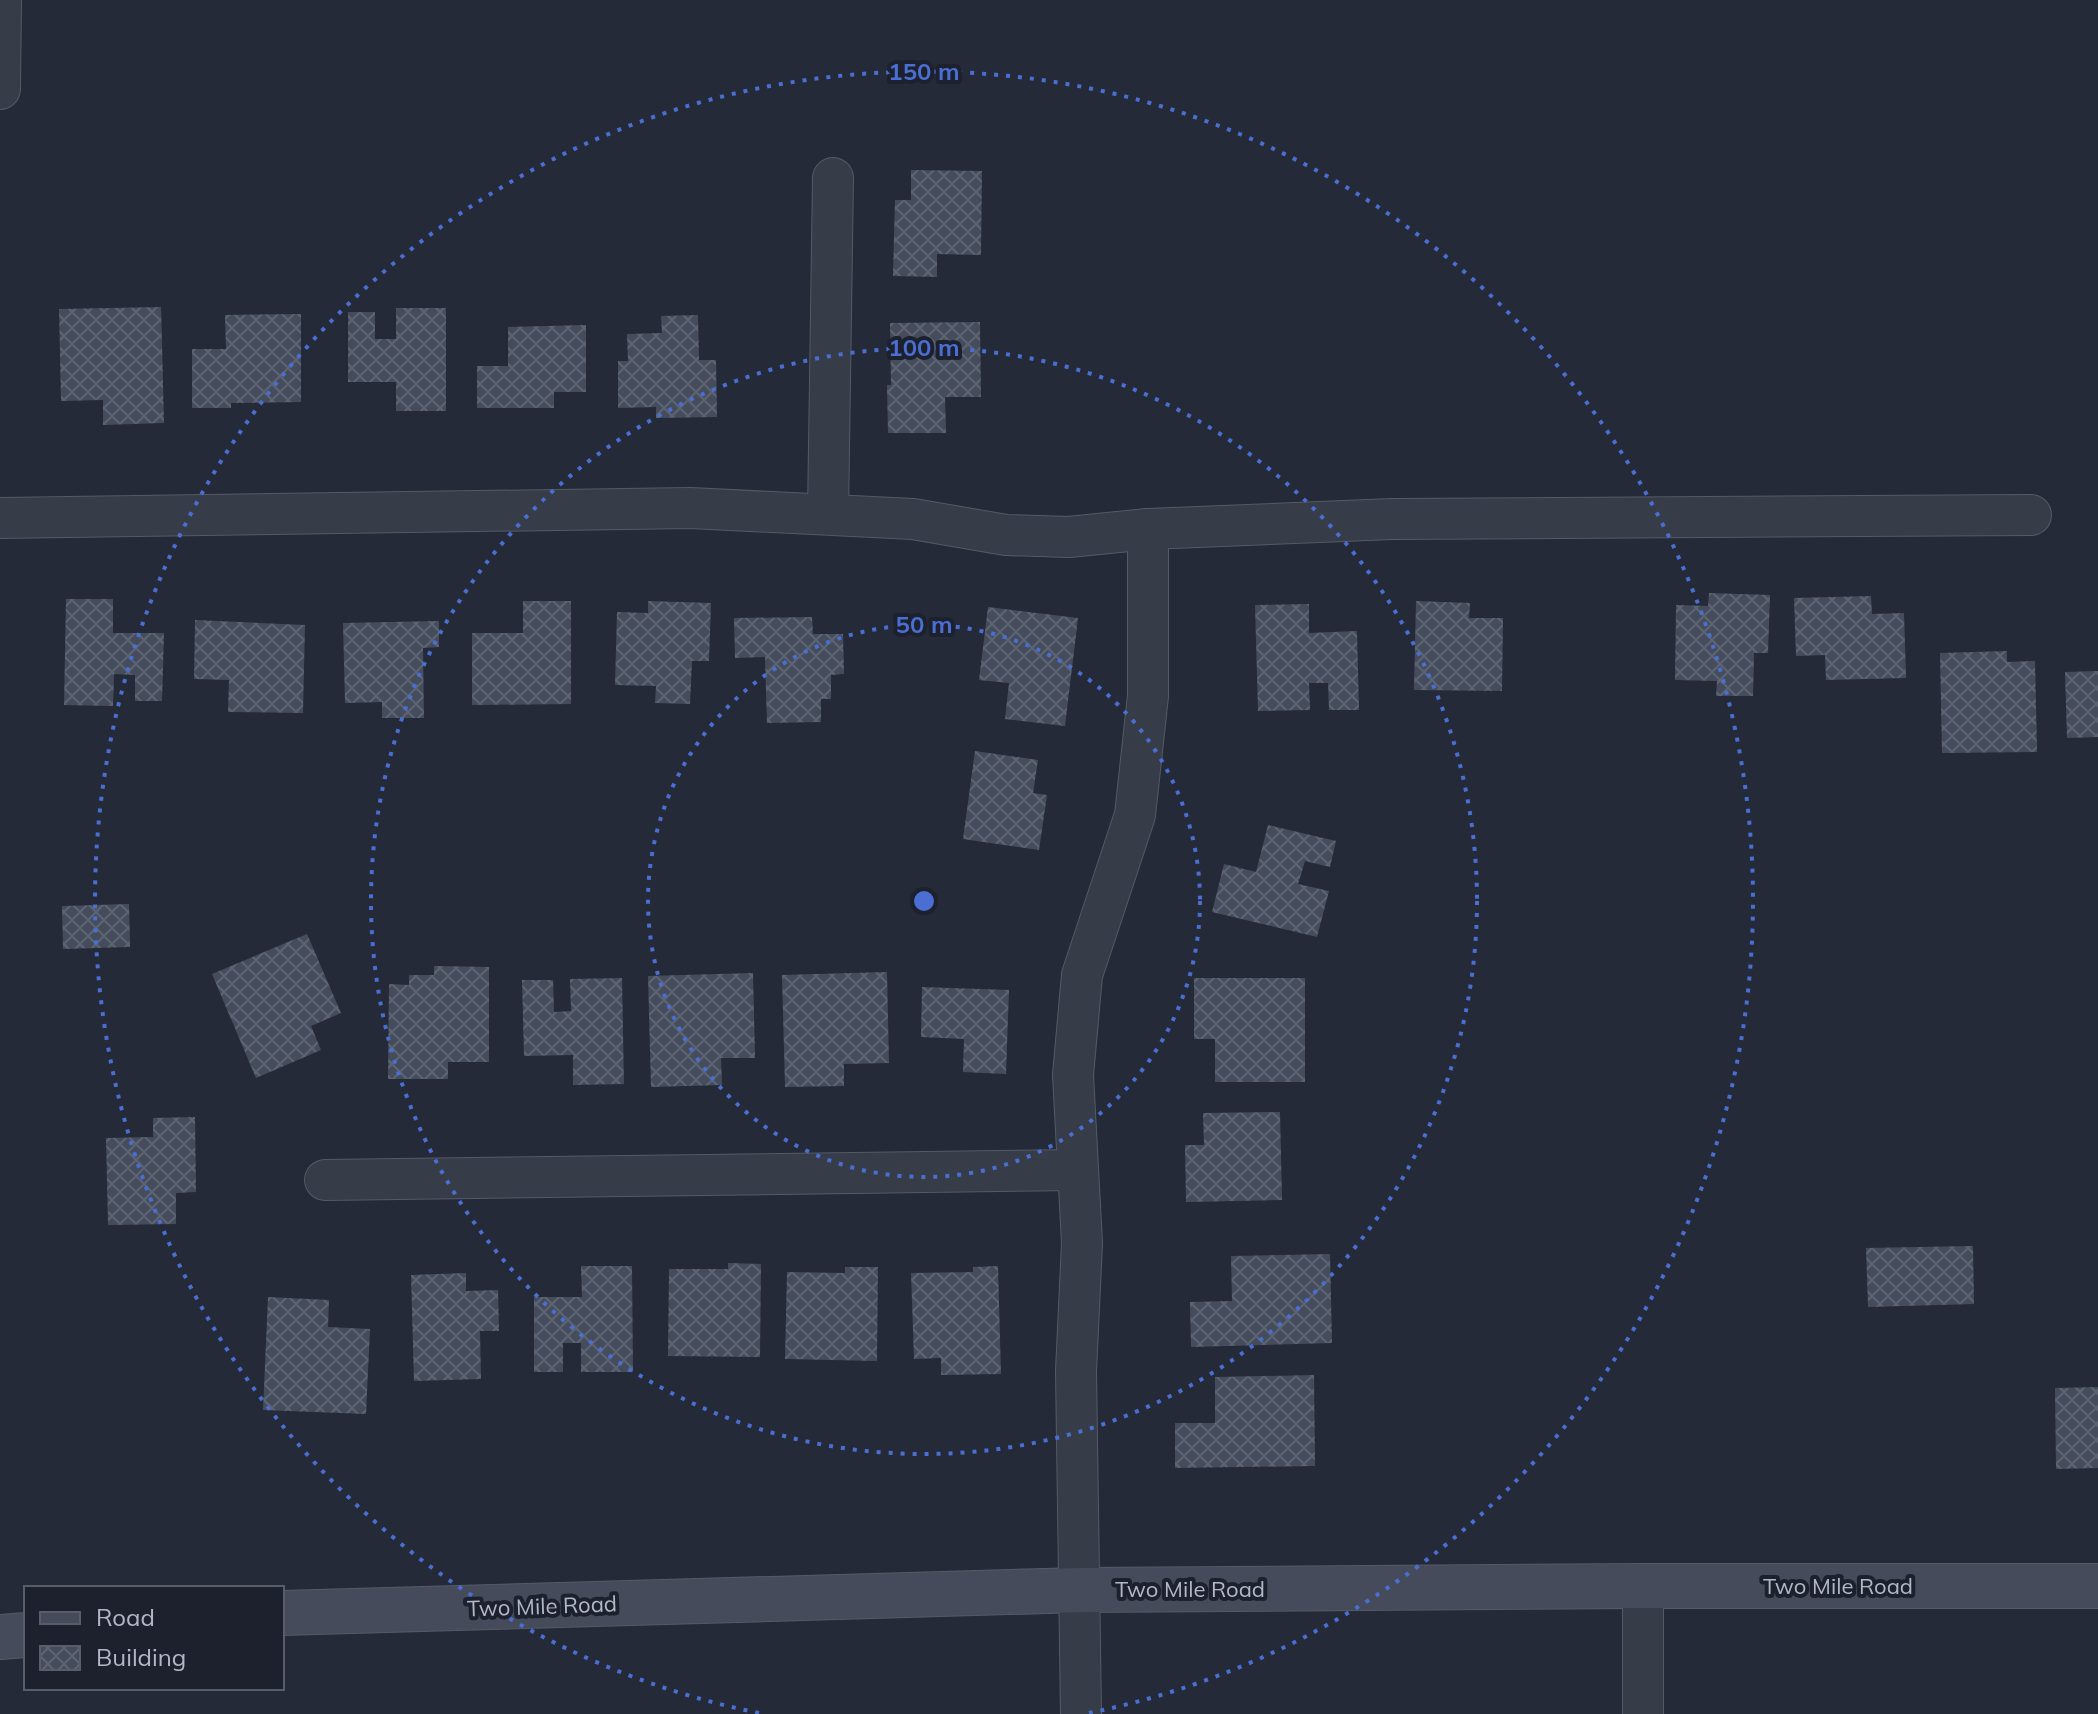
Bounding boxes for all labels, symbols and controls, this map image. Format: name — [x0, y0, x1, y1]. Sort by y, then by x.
text: 150 m — [888, 56, 960, 86]
text: 100 m — [888, 332, 960, 362]
text: 50 m — [896, 609, 952, 639]
centre of rings — [910, 887, 938, 915]
street label: Two Mile Road — [1763, 1572, 1913, 1600]
street label: Two Mile Road — [1115, 1575, 1265, 1603]
legend — [24, 1586, 284, 1690]
street label: Two Mile Road — [467, 1589, 617, 1623]
text: Road — [96, 1602, 155, 1632]
text: Building — [96, 1642, 186, 1672]

